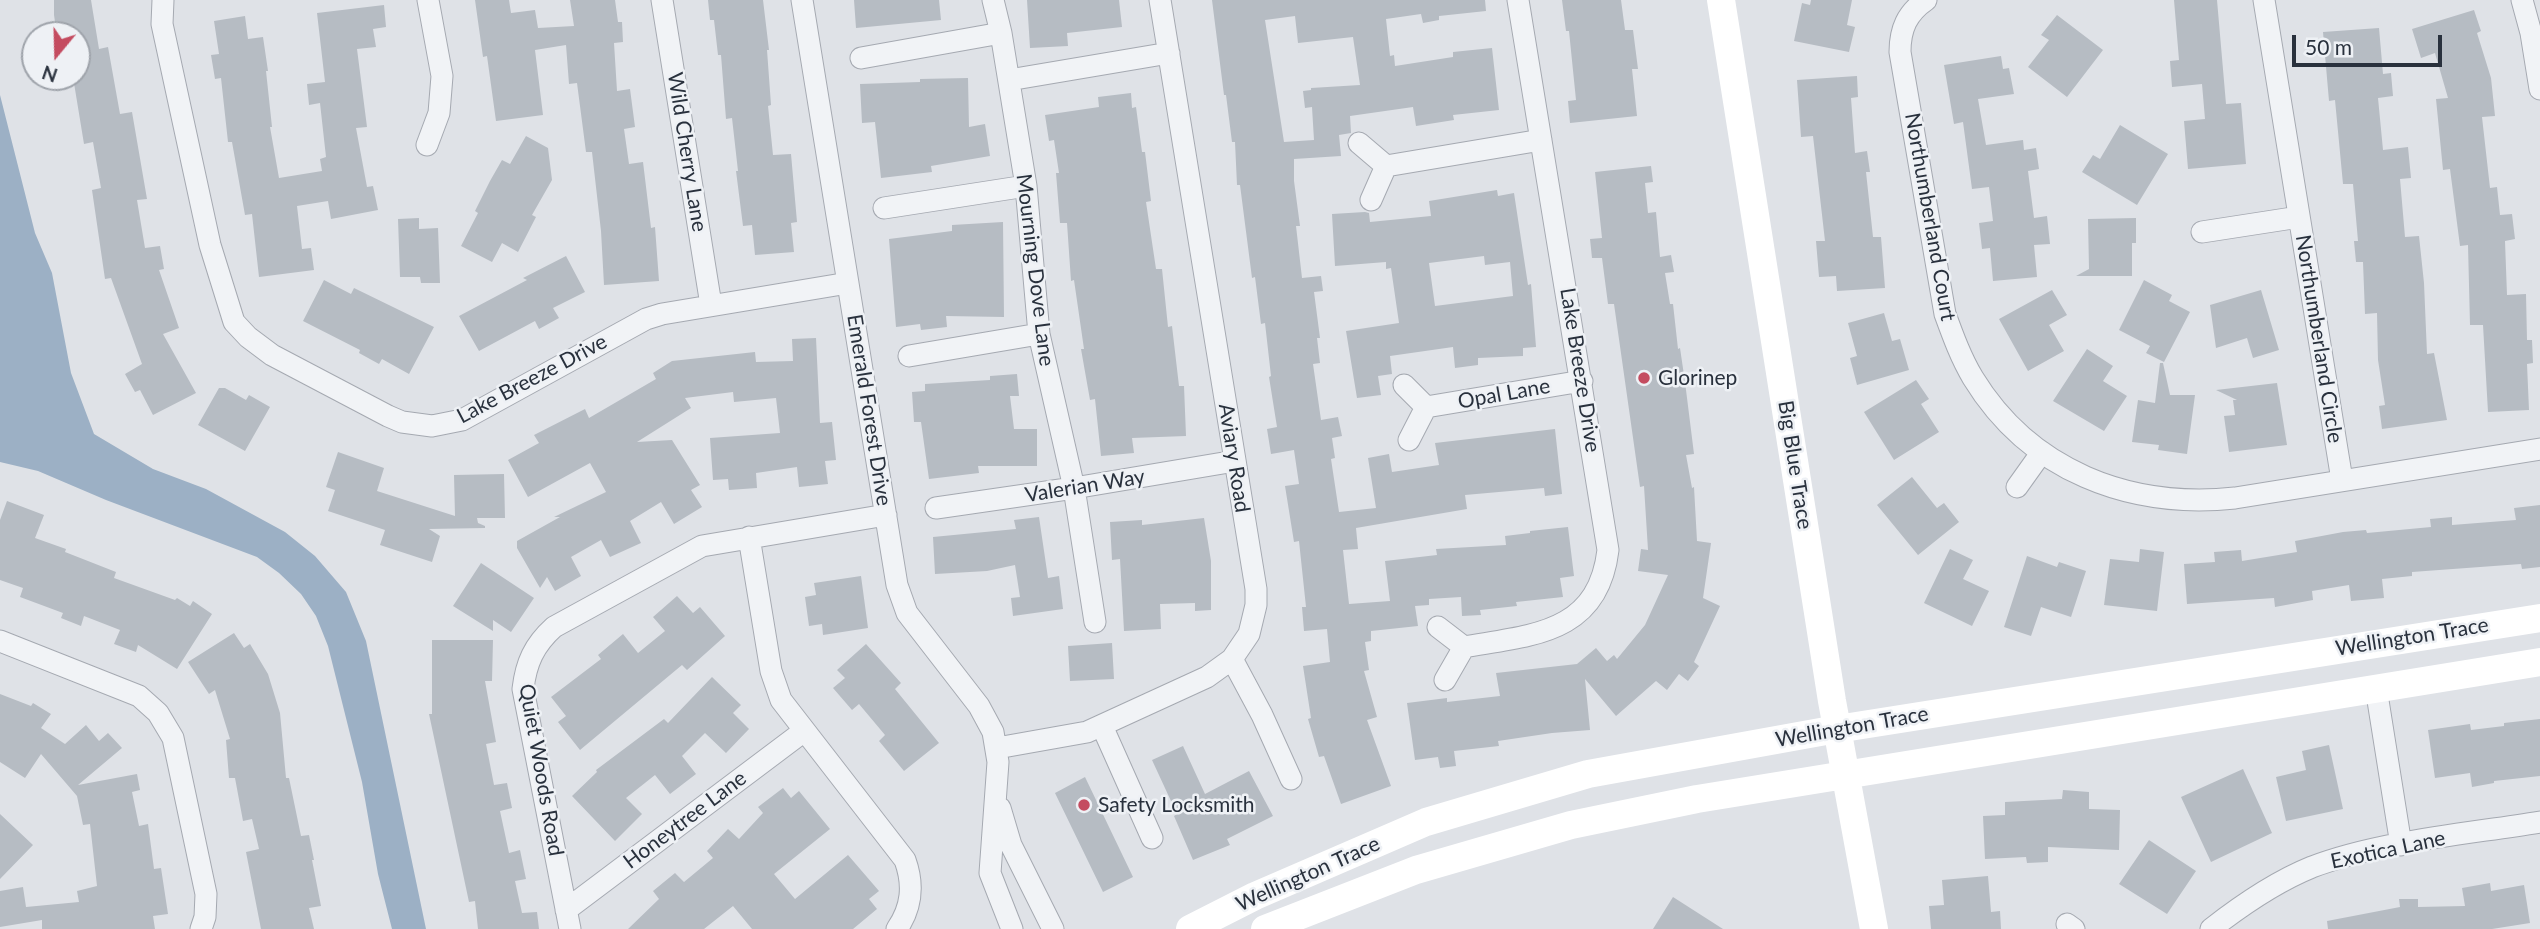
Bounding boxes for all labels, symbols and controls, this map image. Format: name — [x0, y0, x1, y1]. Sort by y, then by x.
north arrow — [21, 21, 91, 91]
scale bar — [2295, 21, 2446, 65]
text: 50 m — [2305, 34, 2352, 59]
text: N — [39, 61, 60, 88]
street label: Wild Cherry Lane — [662, 70, 712, 234]
street label: Northumberland Court — [1899, 111, 1961, 323]
street label: Mourning Dove Lane — [1011, 172, 1059, 368]
street label: Northumberland Circle — [2290, 233, 2348, 445]
street label: Lake Breeze Drive — [1555, 286, 1605, 454]
street label: Emerald Forest Drive — [841, 313, 897, 507]
street label: Lake Breeze Drive — [453, 329, 611, 429]
place label: Glorinep — [1658, 365, 1737, 391]
marker: Glorinep — [1636, 370, 1652, 386]
street label: Opal Lane — [1456, 374, 1552, 414]
street label: Big Blue Trace — [1772, 399, 1818, 531]
street label: Aviary Road — [1213, 402, 1255, 514]
street label: Valerian Way — [1023, 464, 1147, 508]
street label: Wellington Trace — [2334, 612, 2490, 662]
street label: Quiet Woods Road — [513, 682, 569, 858]
street label: Wellington Trace — [1774, 701, 1930, 753]
street label: Honeytree Lane — [619, 766, 751, 874]
place label: Safety Locksmith — [1098, 792, 1255, 818]
marker: Safety Locksmith — [1076, 797, 1092, 813]
street label: Exotica Lane — [2328, 826, 2448, 874]
street label: Wellington Trace — [1232, 831, 1384, 917]

